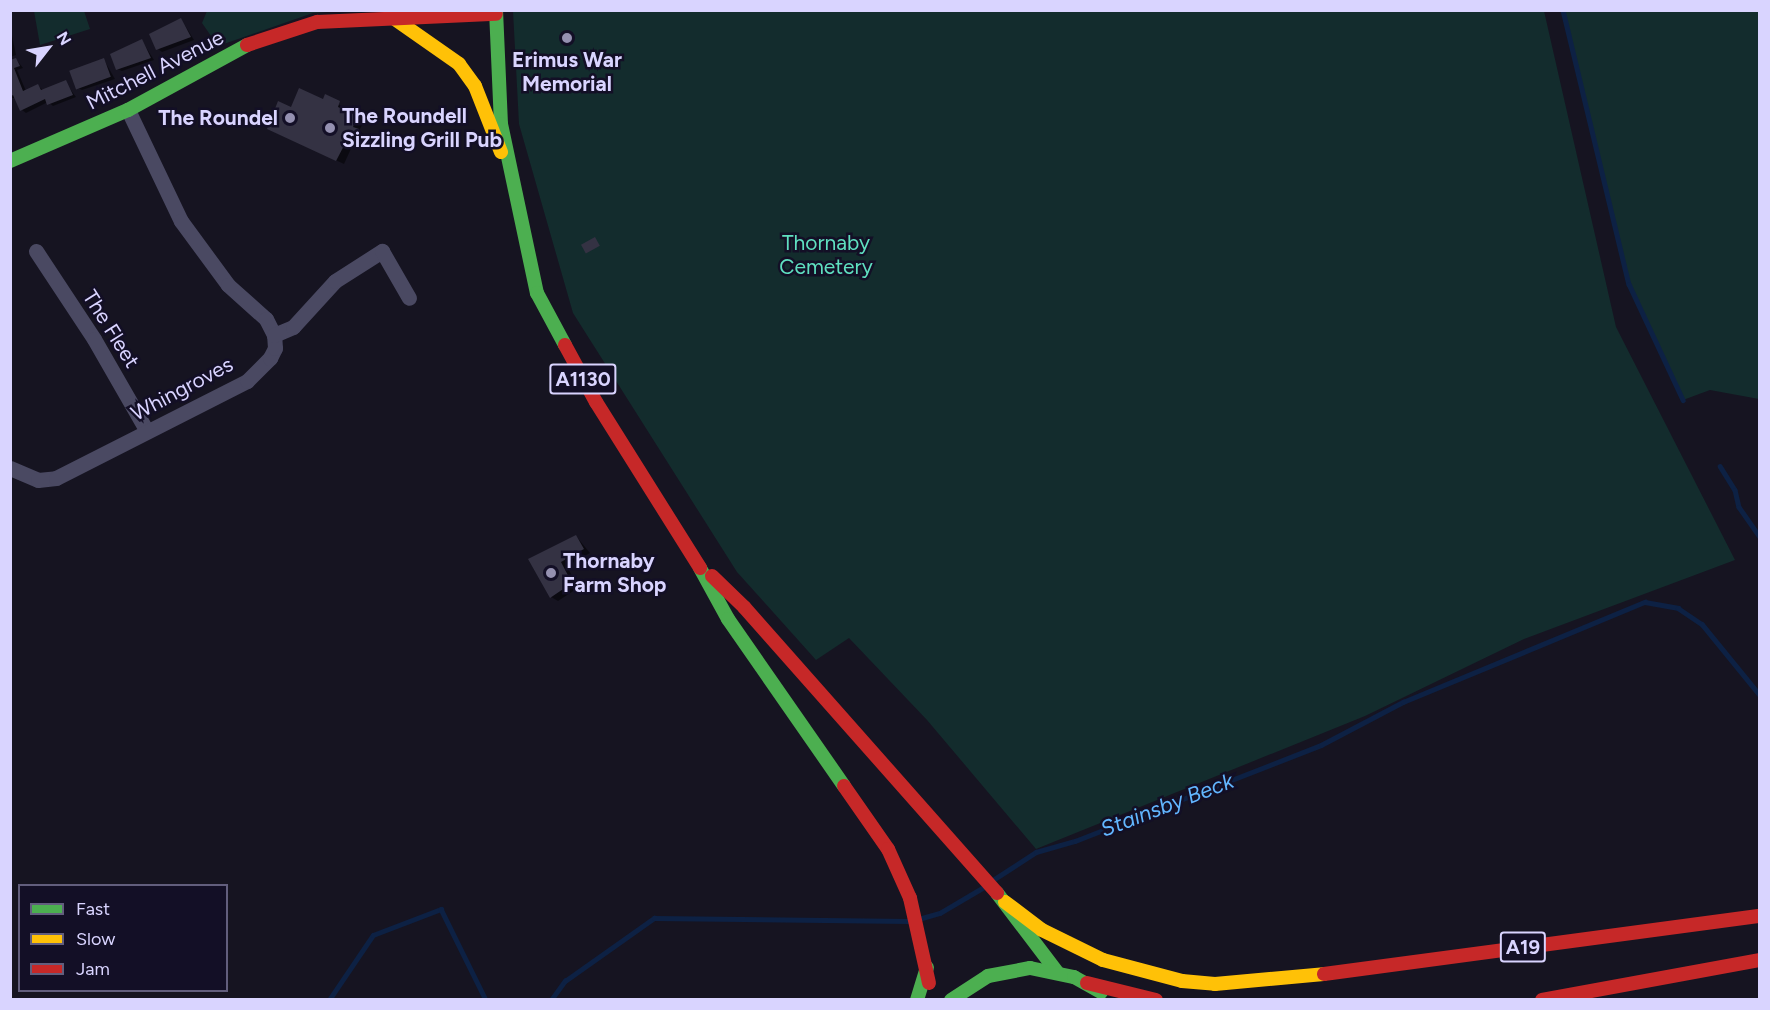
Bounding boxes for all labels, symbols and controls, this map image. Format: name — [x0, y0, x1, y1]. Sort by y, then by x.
north arrow — [18, 18, 78, 78]
street label: Mitchell Avenue — [82, 25, 228, 115]
text: N — [53, 28, 75, 49]
marker: Erimus War Memorial — [560, 31, 574, 45]
place label: Erimus War Memorial — [512, 47, 622, 97]
place label: The Roundell Sizzling Grill Pub — [342, 103, 502, 153]
place label: The Roundel — [158, 105, 278, 131]
marker: The Roundel — [283, 111, 297, 125]
marker: The Roundell Sizzling Grill Pub — [323, 121, 337, 135]
park label: Thornaby Cemetery — [779, 230, 873, 280]
street label: The Fleet — [77, 285, 145, 373]
street label: Whingroves — [127, 352, 237, 426]
road number: A1130 — [548, 362, 618, 396]
place label: Thornaby Farm Shop — [563, 548, 666, 598]
marker: Thornaby Farm Shop — [544, 566, 558, 580]
water label: Stainsby Beck — [1097, 768, 1237, 842]
legend — [18, 884, 228, 992]
text: Fast — [76, 898, 110, 920]
text: Slow — [76, 928, 115, 950]
road number: A19 — [1499, 930, 1547, 964]
text: Jam — [76, 958, 110, 980]

